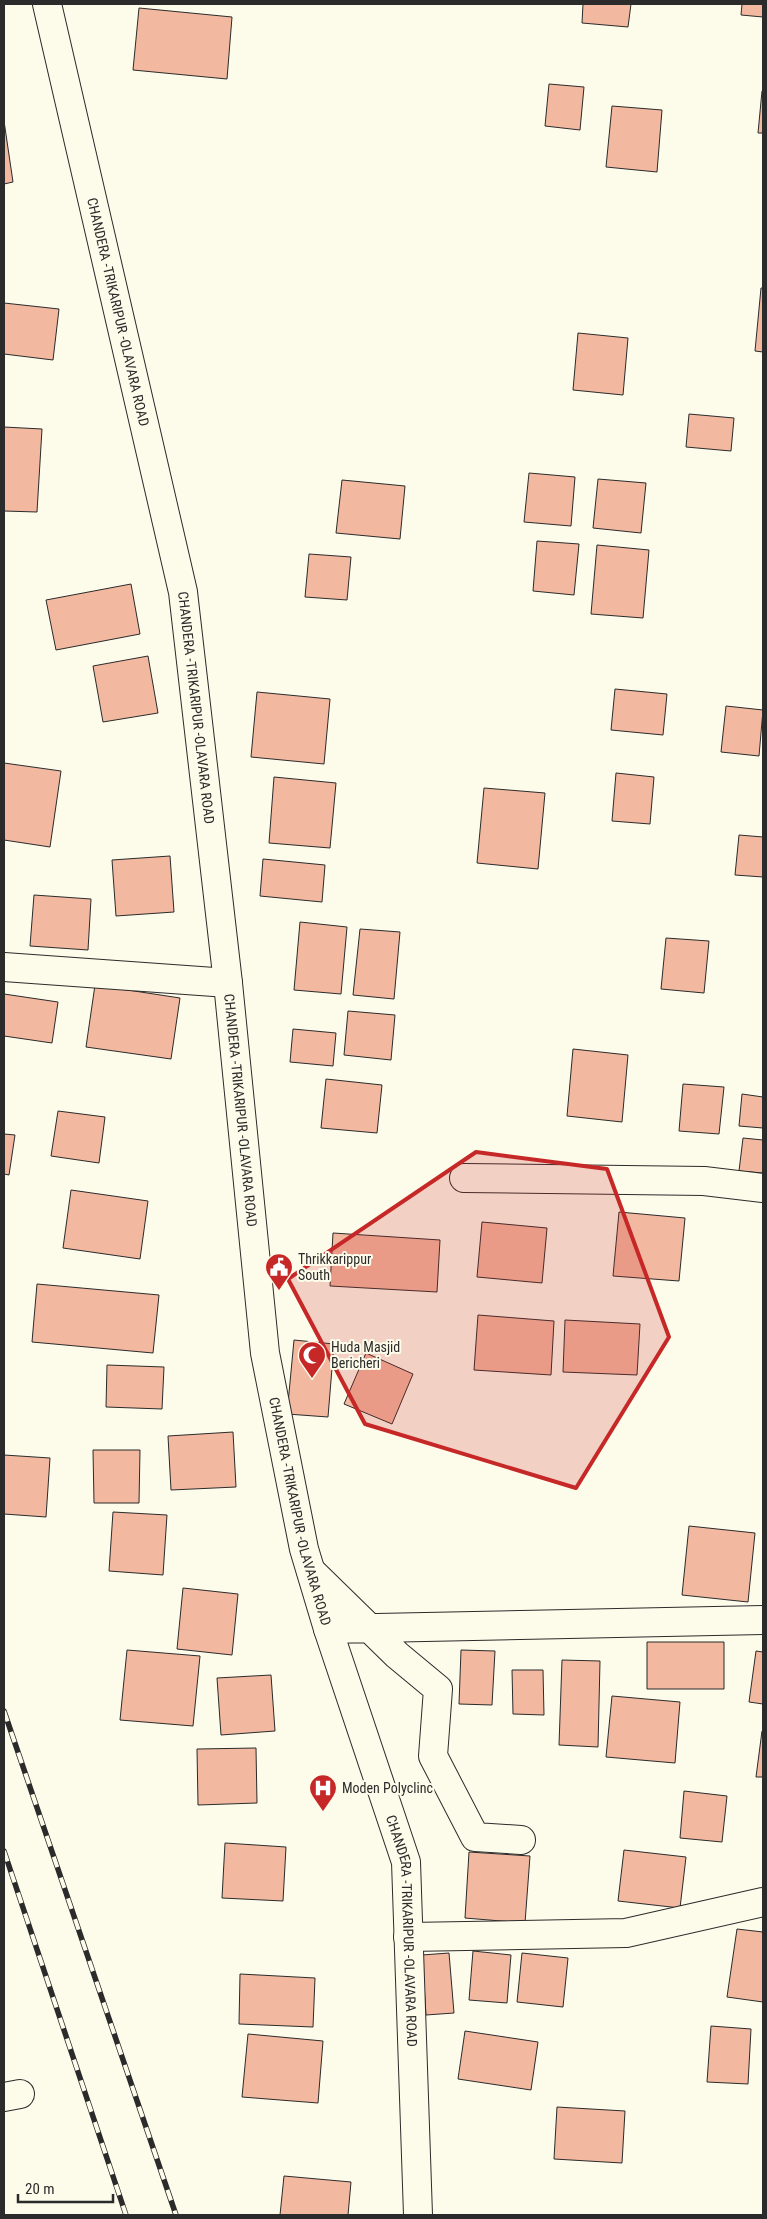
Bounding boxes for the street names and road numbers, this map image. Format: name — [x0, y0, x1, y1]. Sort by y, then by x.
street label: CHANDERA -TRIKARIPUR -OLAVARA ROAD — [84, 196, 152, 428]
street label: CHANDERA -TRIKARIPUR -OLAVARA ROAD — [175, 591, 218, 825]
street label: CHANDERA -TRIKARIPUR -OLAVARA ROAD — [221, 993, 260, 1227]
street label: CHANDERA -TRIKARIPUR -OLAVARA ROAD — [266, 1396, 334, 1627]
street label: CHANDERA -TRIKARIPUR -OLAVARA ROAD — [383, 1813, 420, 2047]

